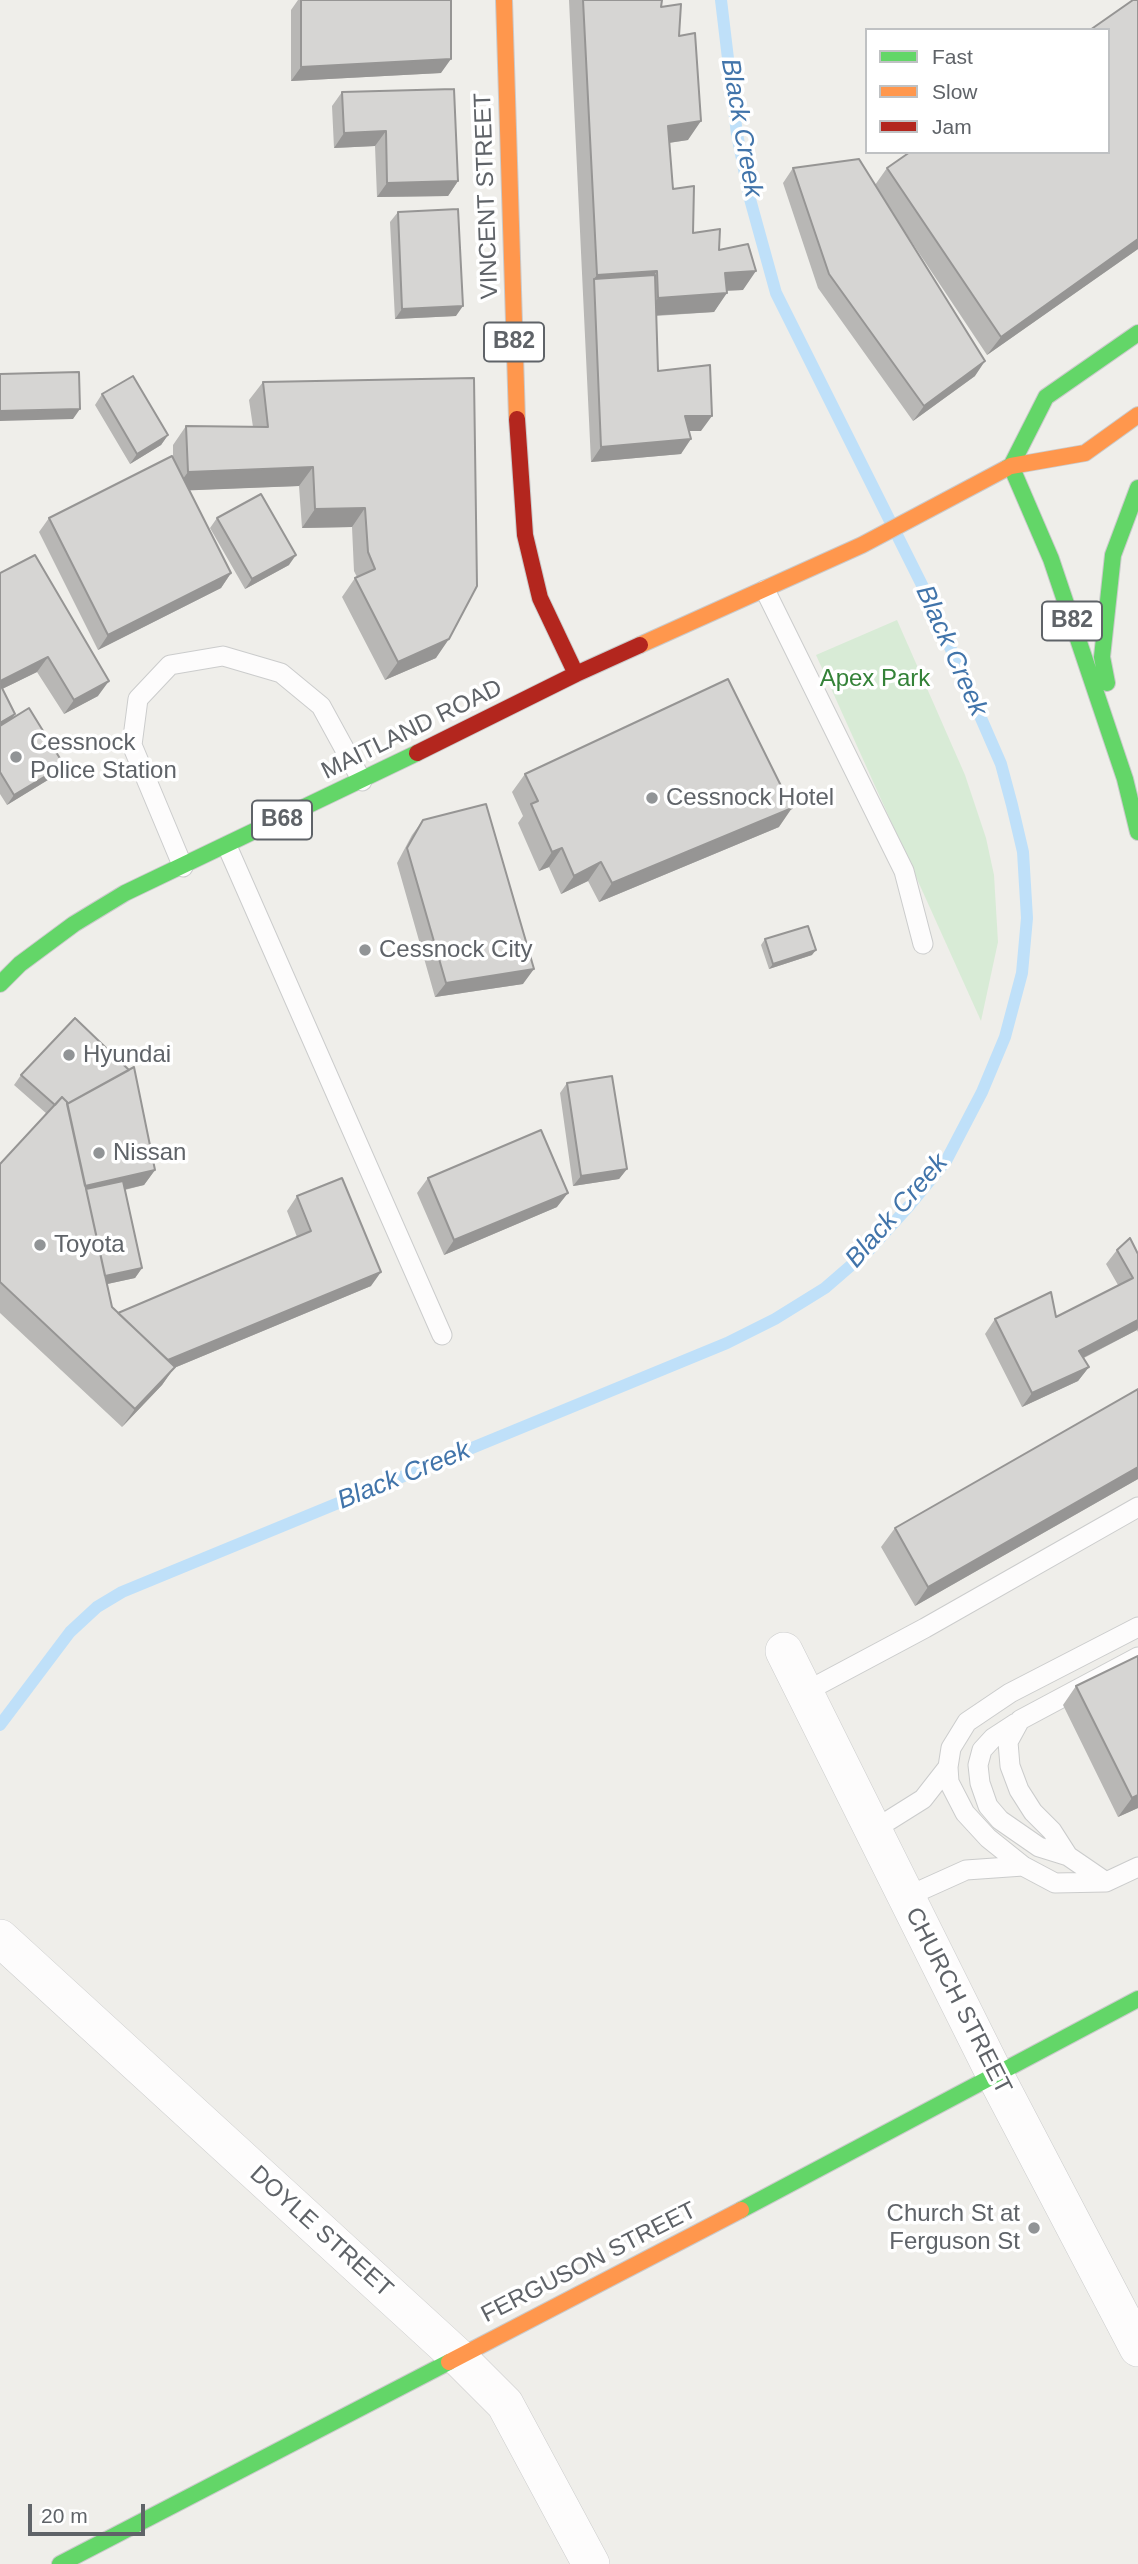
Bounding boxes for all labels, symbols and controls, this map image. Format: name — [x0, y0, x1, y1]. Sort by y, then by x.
legend — [865, 28, 1110, 154]
text: Fast — [932, 45, 973, 68]
water label: Black Creek — [713, 56, 769, 200]
text: Slow — [932, 80, 978, 103]
street label: VINCENT STREET — [469, 92, 505, 300]
text: Jam — [932, 115, 972, 138]
road number: B82 — [484, 322, 544, 362]
water label: Black Creek — [908, 581, 994, 721]
road number: B82 — [1042, 601, 1102, 640]
park label: Apex Park — [820, 665, 930, 693]
street label: MAITLAND ROAD — [317, 674, 507, 786]
place label: Cessnock Police Station — [30, 729, 177, 785]
marker: Cessnock Police Station — [8, 749, 24, 765]
place label: Cessnock Hotel — [666, 784, 834, 812]
marker: Cessnock Hotel — [644, 790, 660, 806]
road number: B68 — [252, 800, 312, 840]
place label: Cessnock City — [379, 936, 532, 964]
marker: Cessnock City — [357, 942, 373, 958]
place label: Hyundai — [83, 1041, 171, 1069]
marker: Hyundai — [61, 1047, 77, 1063]
place label: Nissan — [113, 1139, 186, 1167]
marker: Nissan — [91, 1145, 107, 1161]
water label: Black Creek — [839, 1148, 955, 1274]
place label: Toyota — [54, 1231, 125, 1259]
marker: Toyota — [32, 1237, 48, 1253]
water label: Black Creek — [333, 1435, 475, 1517]
street label: CHURCH STREET — [899, 1903, 1017, 2099]
street label: DOYLE STREET — [243, 2160, 399, 2304]
street label: FERGUSON STREET — [477, 2196, 701, 2330]
place label: Church St at Ferguson St — [887, 2200, 1020, 2256]
marker: Church St at Ferguson St — [1026, 2220, 1042, 2236]
scale bar — [32, 2490, 149, 2534]
text: 20 m — [41, 2504, 88, 2527]

